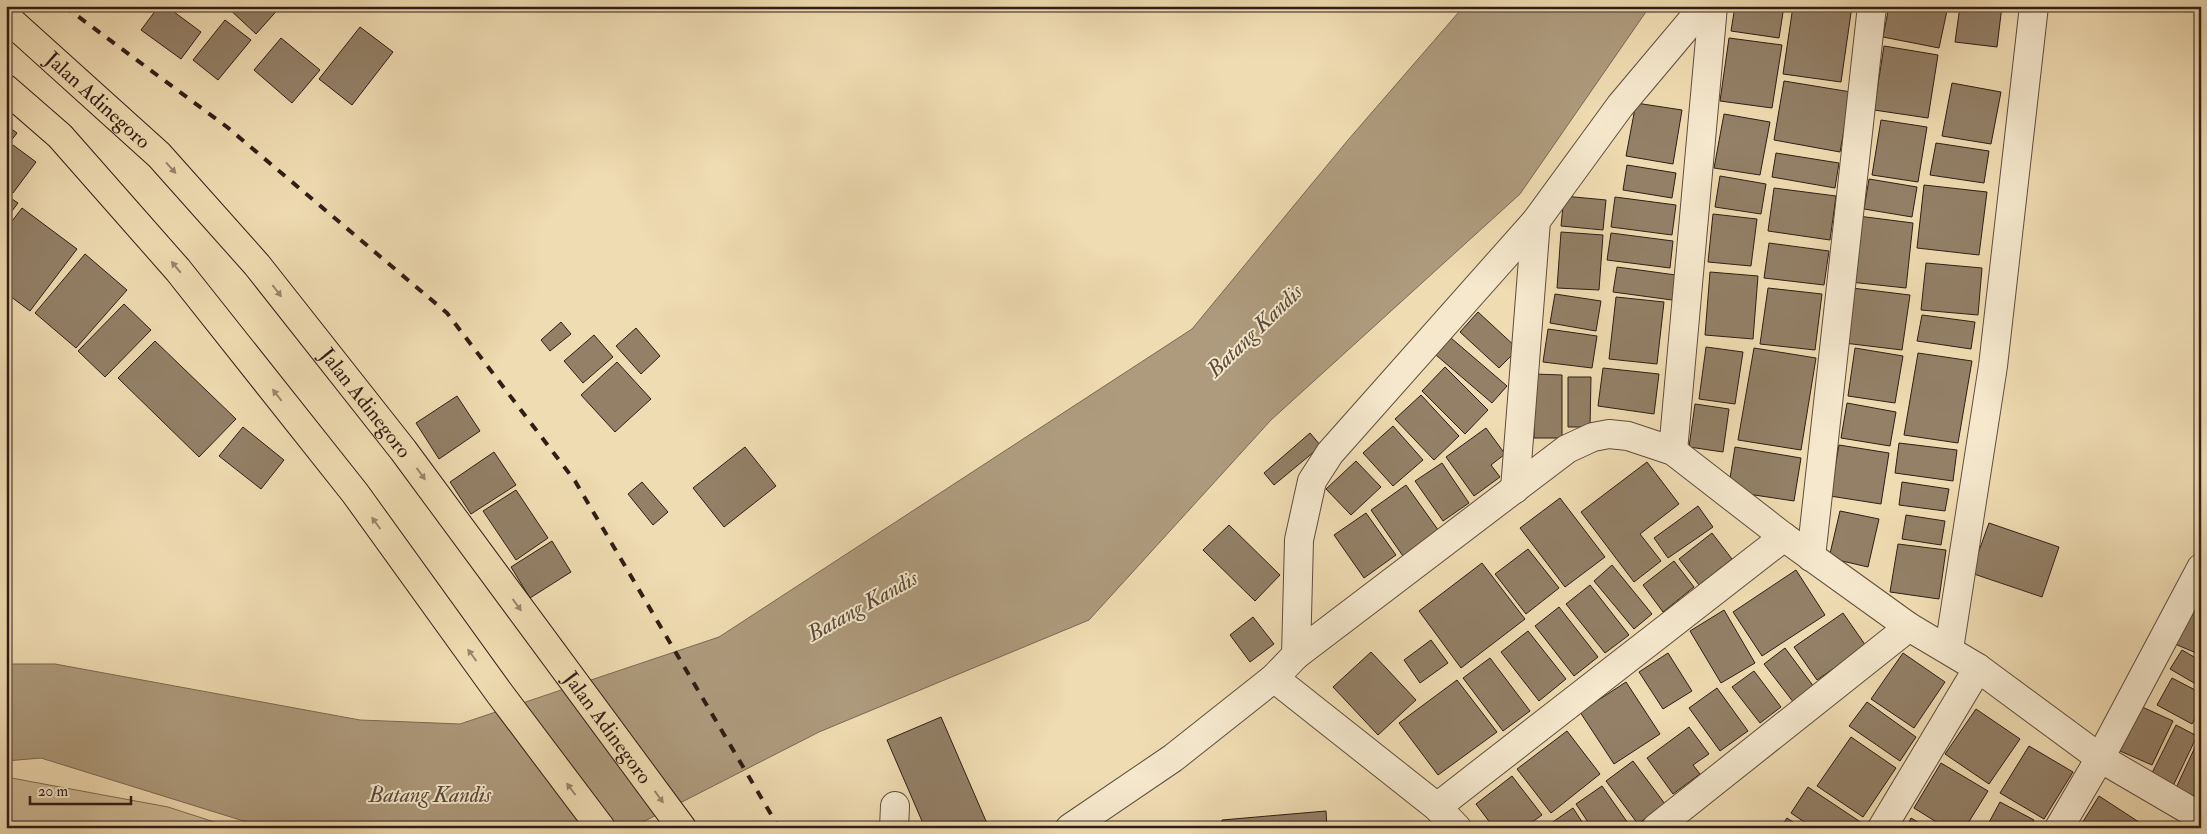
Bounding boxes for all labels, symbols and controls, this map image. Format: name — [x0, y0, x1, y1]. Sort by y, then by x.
street label: Jalan Adinegoro — [39, 45, 156, 155]
one-way arrow — [165, 162, 176, 175]
one-way arrow — [170, 261, 181, 274]
water label: Batang Kandis — [1200, 278, 1309, 384]
one-way arrow — [272, 284, 282, 298]
street label: Jalan Adinegoro — [313, 342, 417, 464]
one-way arrow — [271, 389, 282, 402]
one-way arrow — [415, 467, 426, 480]
one-way arrow — [371, 517, 382, 530]
water label: Batang Kandis — [801, 564, 924, 648]
one-way arrow — [512, 598, 522, 612]
one-way arrow — [466, 649, 477, 662]
street label: Jalan Adinegoro — [556, 665, 658, 789]
scale bar — [30, 774, 131, 806]
water label: Batang Kandis — [368, 781, 492, 809]
text: 20 m — [38, 782, 68, 801]
one-way arrow — [566, 783, 577, 796]
one-way arrow — [654, 790, 664, 804]

